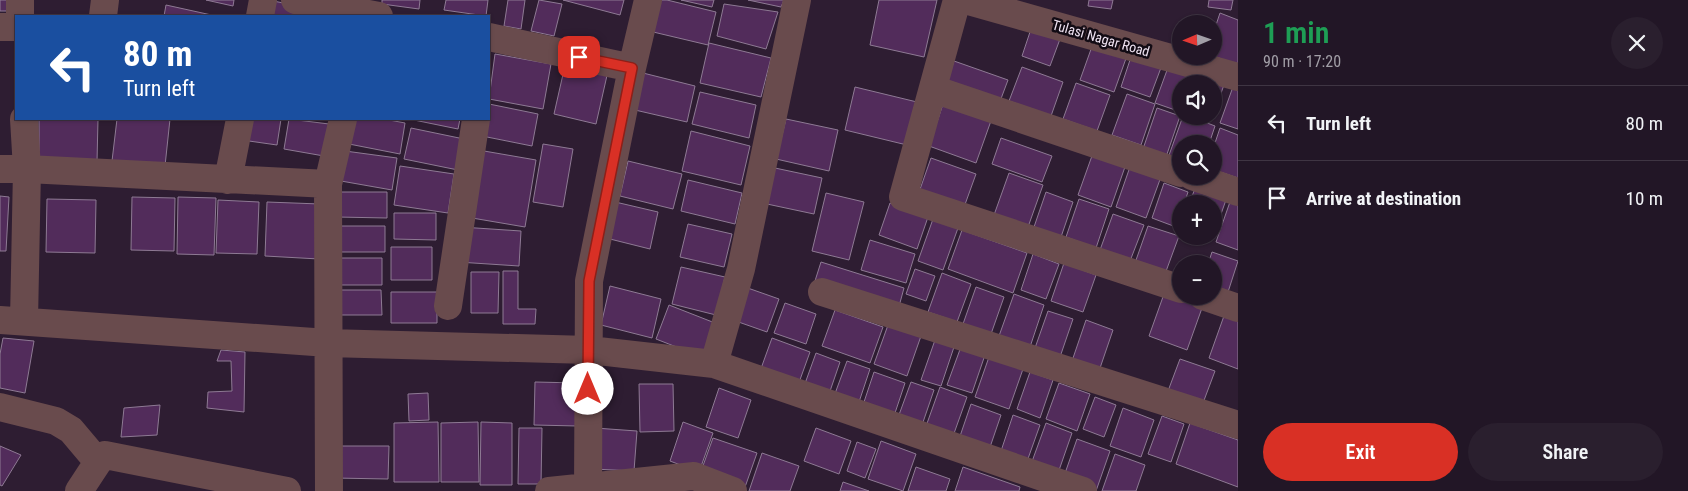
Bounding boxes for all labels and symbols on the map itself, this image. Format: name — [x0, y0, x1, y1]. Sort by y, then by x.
north arrow — [1172, 15, 1222, 65]
street label: Tulasi Nagar Road — [1050, 16, 1152, 60]
pin — [558, 36, 600, 78]
position arrow — [561, 362, 613, 414]

